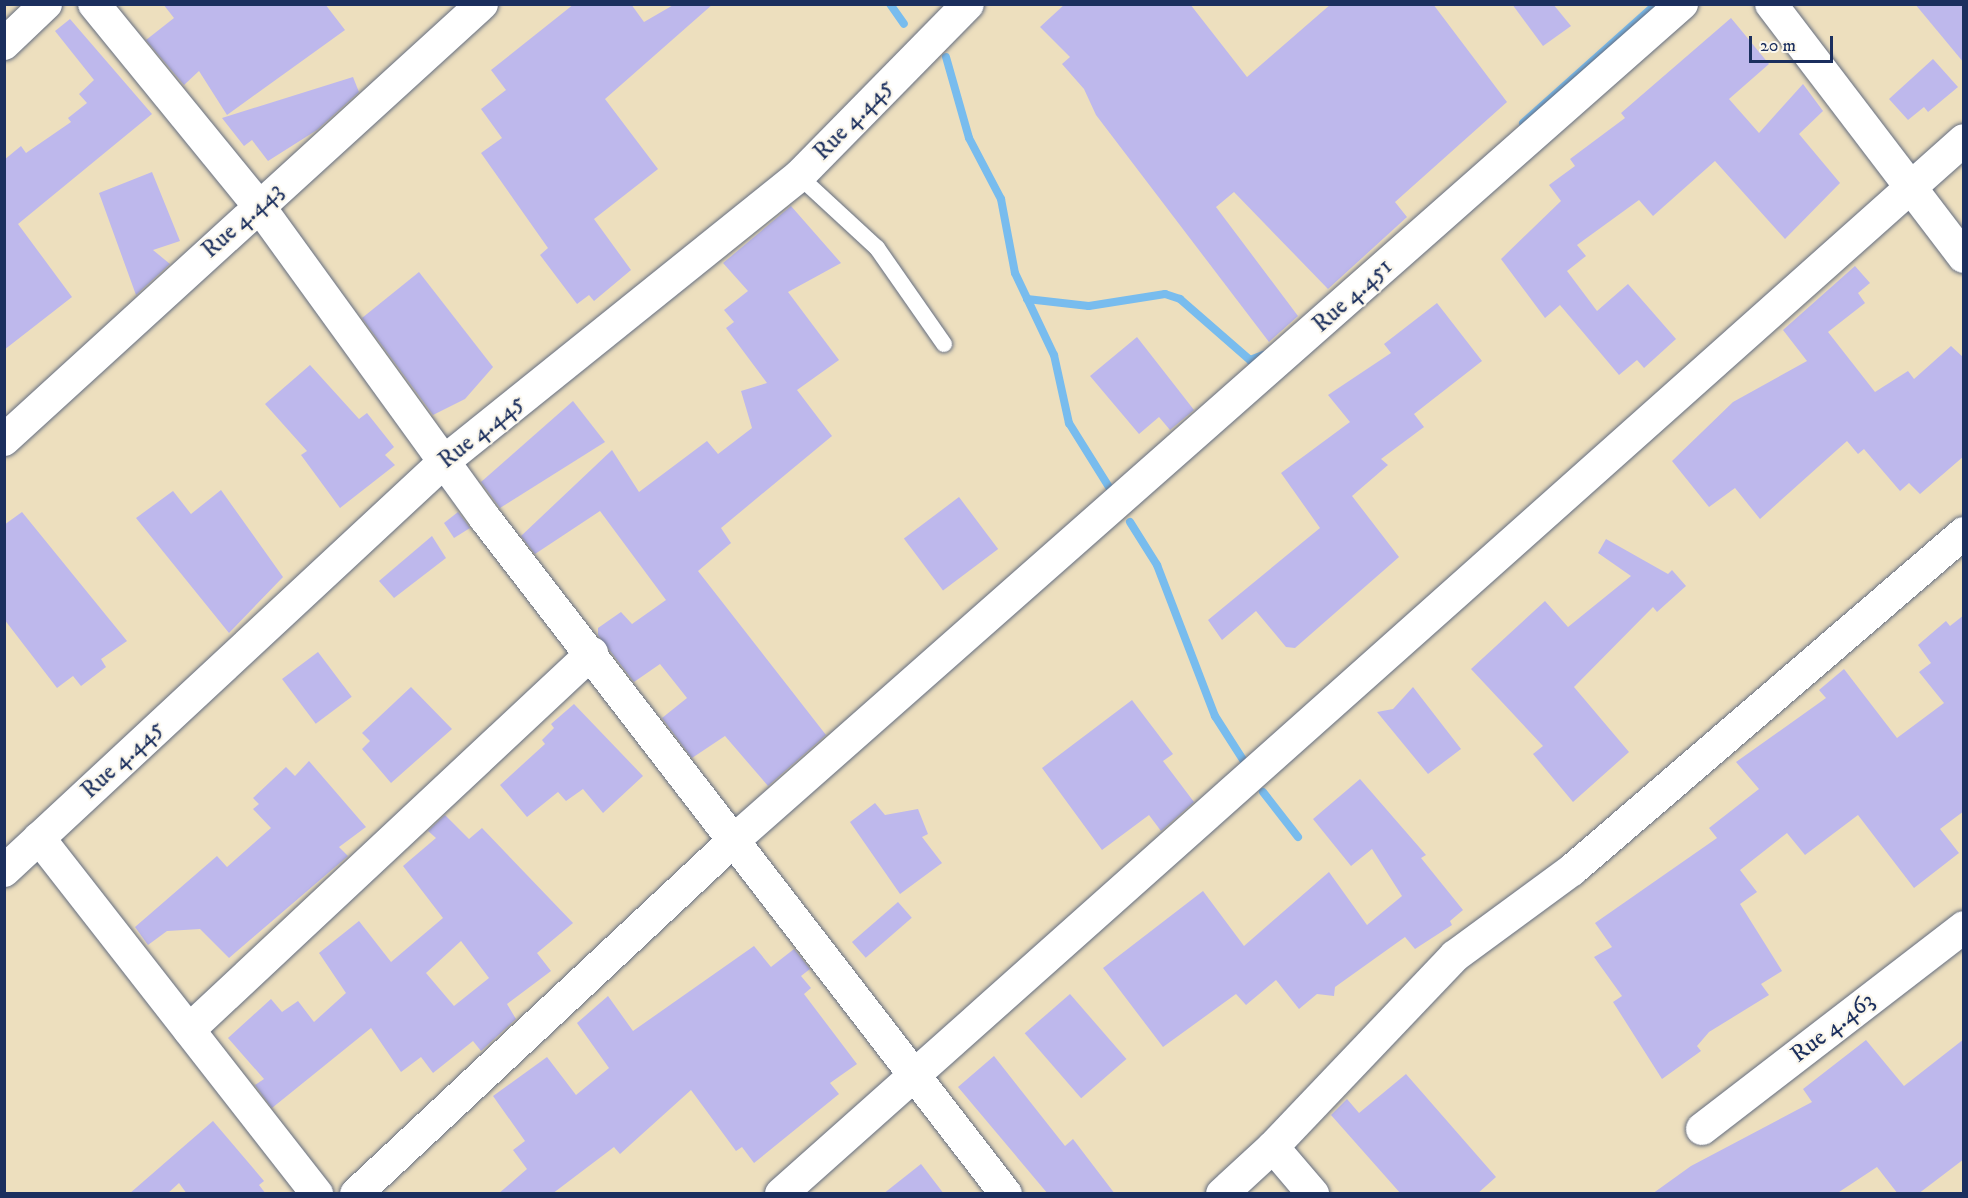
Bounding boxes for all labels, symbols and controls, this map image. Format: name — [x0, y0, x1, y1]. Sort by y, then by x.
scale bar — [1752, 24, 1836, 62]
text: 20 m — [1760, 35, 1796, 57]
street label: Rue 4.445 — [808, 73, 900, 167]
street label: Rue 4.443 — [196, 177, 290, 265]
street label: Rue 4.451 — [1307, 253, 1399, 339]
street label: Rue 4.445 — [433, 389, 531, 475]
street label: Rue 4.445 — [76, 715, 170, 805]
street label: Rue 4.463 — [1785, 986, 1881, 1070]

